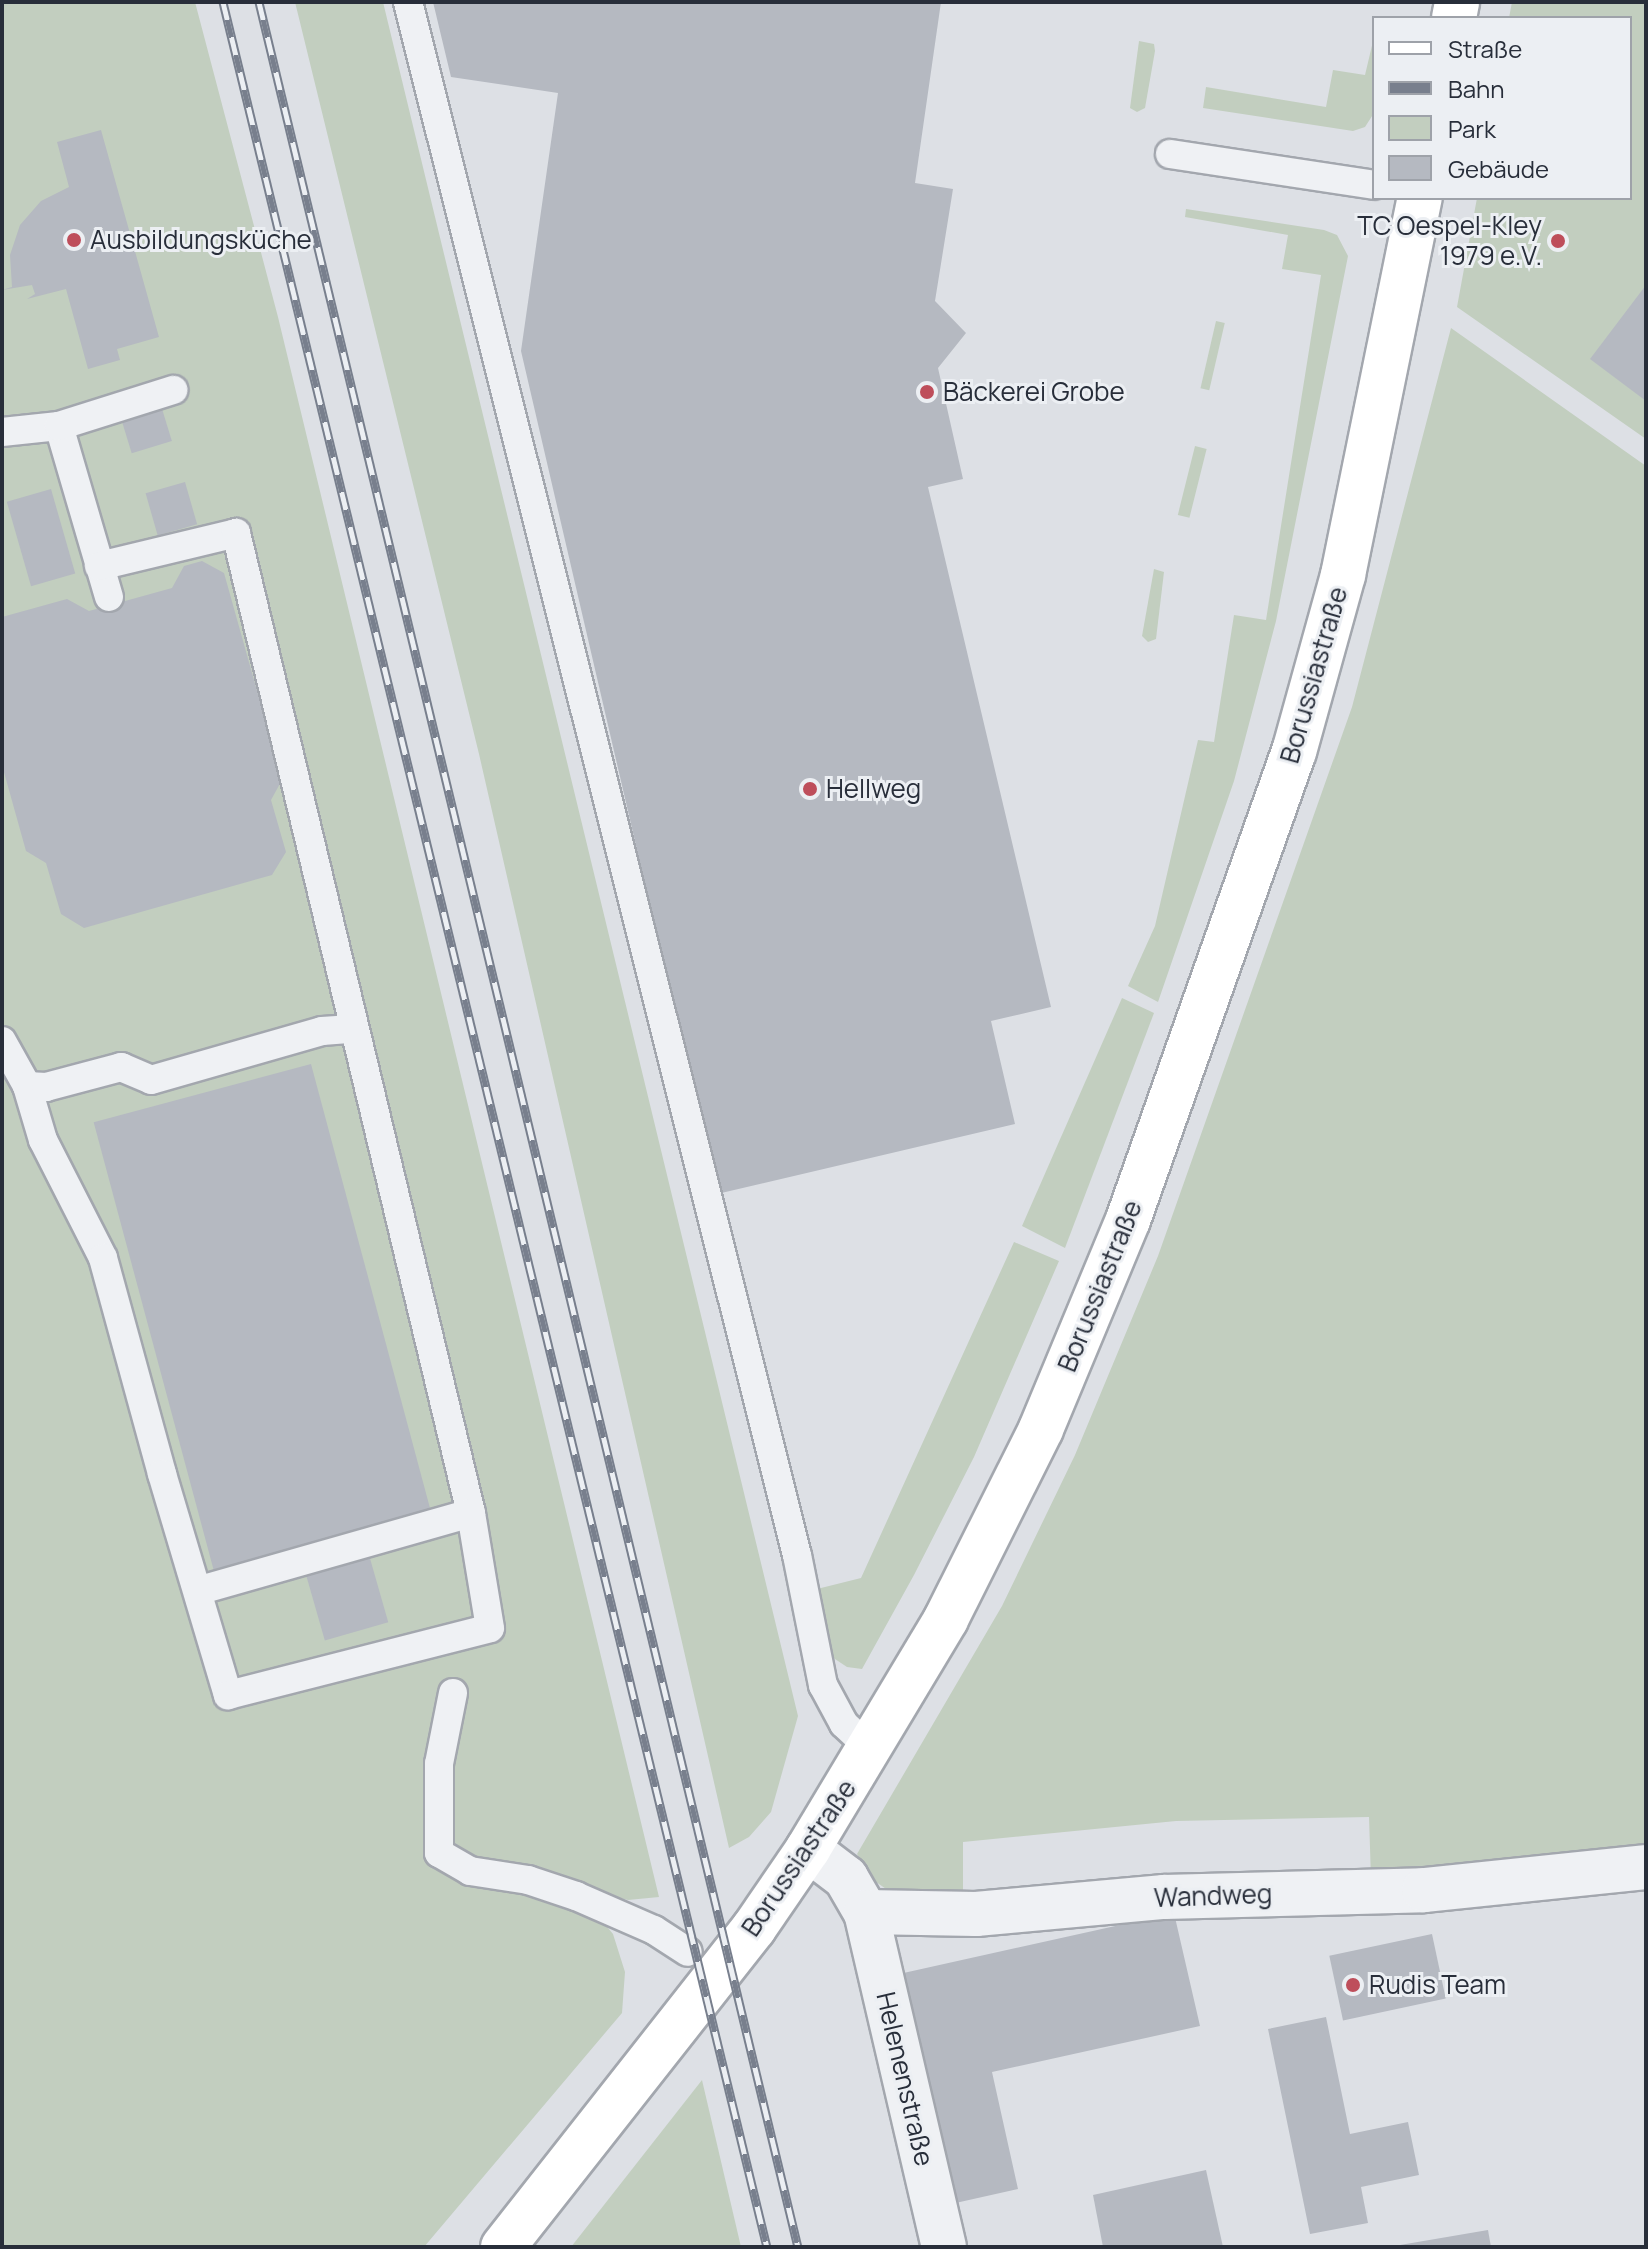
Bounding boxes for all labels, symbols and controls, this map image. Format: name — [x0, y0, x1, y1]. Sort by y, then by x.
legend — [1372, 16, 1632, 200]
text: Straße — [1448, 32, 1522, 65]
text: Bahn — [1448, 72, 1505, 105]
text: Park — [1448, 112, 1496, 145]
text: Gebäude — [1448, 152, 1549, 185]
place label: TC Oespel-Kley 1979 e.V. — [1357, 210, 1542, 272]
place label: Ausbildungsküche — [90, 224, 312, 256]
marker: Ausbildungsküche — [65, 231, 83, 249]
marker: TC Oespel-Kley 1979 e.V. — [1549, 232, 1567, 250]
place label: Bäckerei Grobe — [943, 376, 1125, 408]
marker: Bäckerei Grobe — [918, 383, 936, 401]
street label: Borussiastraße — [1274, 583, 1354, 767]
place label: Hellweg — [826, 773, 921, 805]
marker: Hellweg — [801, 780, 819, 798]
street label: Borussiastraße — [1051, 1196, 1149, 1376]
street label: Borussiastraße — [735, 1774, 863, 1942]
street label: Wandweg — [1153, 1878, 1273, 1914]
place label: Rudis Team — [1369, 1969, 1506, 2001]
marker: Rudis Team — [1344, 1976, 1362, 1994]
street label: Helenenstraße — [870, 1989, 940, 2169]

